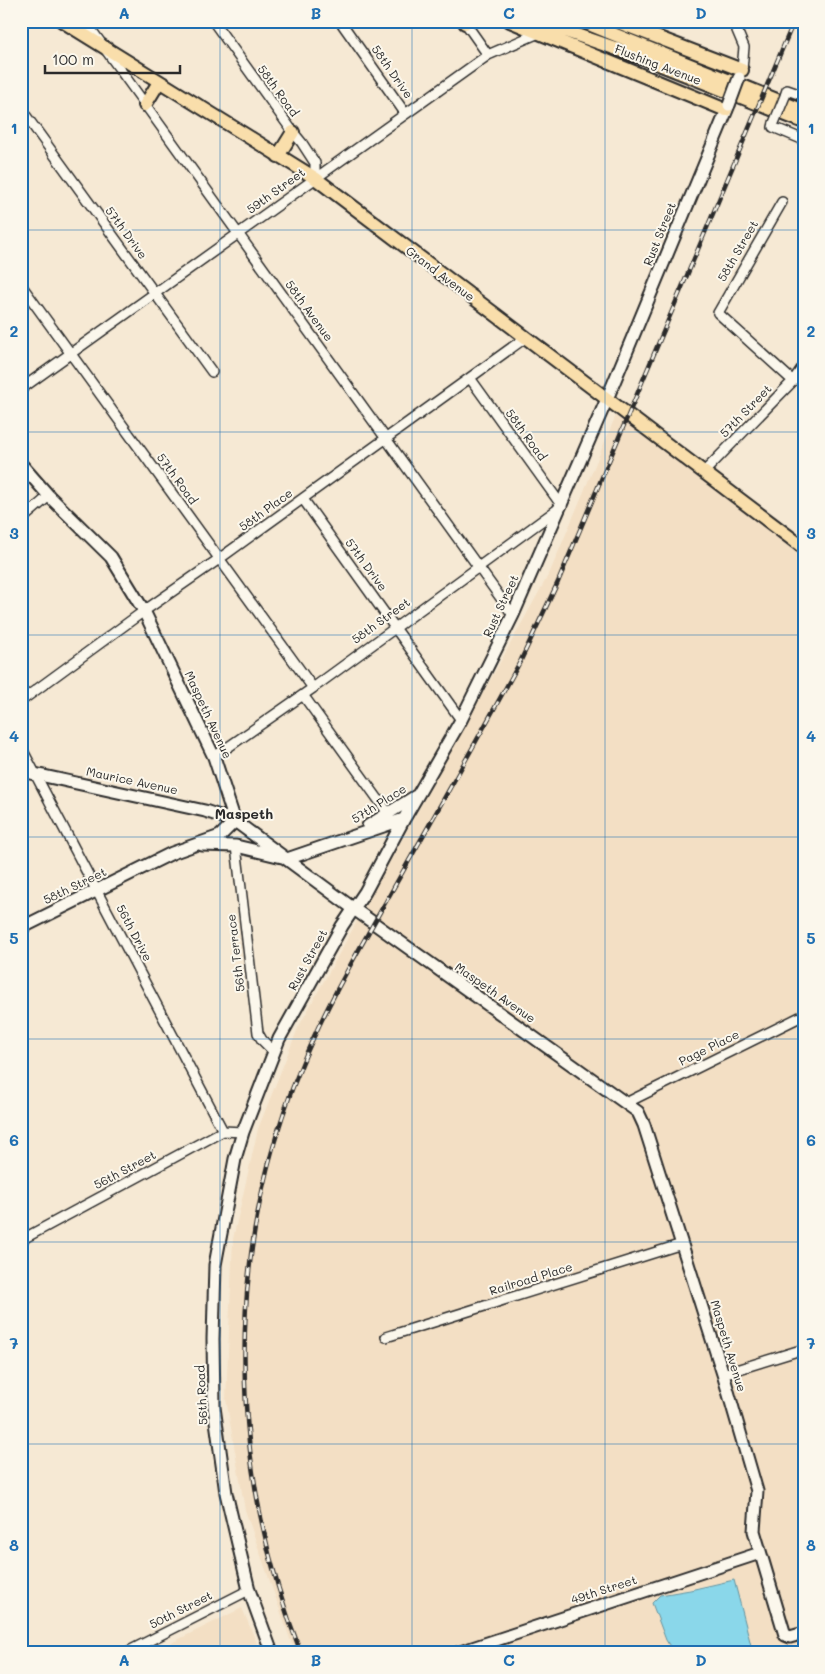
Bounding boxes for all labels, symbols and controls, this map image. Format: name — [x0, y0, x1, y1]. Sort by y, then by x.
text: A — [118, 2, 130, 23]
text: B — [311, 2, 321, 23]
text: C — [503, 2, 515, 23]
text: D — [695, 2, 707, 23]
street label: Flushing Avenue — [613, 40, 704, 88]
street label: 58th Drive — [369, 41, 417, 101]
scale bar — [45, 42, 180, 74]
text: 100 m — [52, 49, 94, 69]
street label: 58th Road — [255, 61, 303, 120]
text: 1 — [10, 117, 18, 138]
text: 1 — [807, 117, 815, 138]
street label: 59th Street — [243, 164, 308, 217]
street label: Rust Street — [639, 199, 679, 268]
street label: 57th Drive — [102, 203, 151, 262]
street label: 58th Street — [713, 217, 761, 284]
street label: Grand Avenue — [403, 242, 478, 304]
street label: 58th Avenue — [282, 277, 337, 344]
text: 2 — [10, 320, 19, 341]
text: 2 — [807, 320, 816, 341]
street label: 57th Street — [716, 380, 775, 440]
street label: 58th Road — [503, 405, 551, 464]
street label: 57th Road — [154, 450, 202, 507]
street label: 58th Place — [235, 484, 295, 534]
text: 3 — [9, 522, 19, 543]
text: 3 — [806, 522, 816, 543]
street label: 57th Drive — [342, 535, 391, 594]
street label: Rust Street — [479, 572, 522, 640]
street label: 58th Street — [348, 594, 413, 647]
street label: Maspeth Avenue — [182, 668, 236, 761]
text: 4 — [9, 725, 19, 746]
text: 4 — [806, 725, 816, 746]
street label: Maurice Avenue — [85, 763, 179, 798]
street label: 57th Place — [348, 780, 409, 826]
district label: Maspeth — [215, 804, 273, 823]
street label: 58th Street — [40, 863, 109, 907]
street label: 56th Drive — [113, 901, 156, 964]
street label: 56th Terrace — [222, 913, 248, 993]
street label: Rust Street — [284, 926, 330, 993]
text: 5 — [9, 927, 19, 948]
text: 5 — [806, 927, 816, 948]
street label: Maspeth Avenue — [452, 958, 539, 1026]
street label: Page Place — [676, 1026, 741, 1069]
text: 6 — [9, 1129, 19, 1150]
text: 6 — [806, 1129, 816, 1150]
street label: 56th Street — [91, 1146, 158, 1192]
street label: Railroad Place — [487, 1258, 574, 1298]
street label: Maspeth Avenue — [707, 1298, 751, 1394]
text: 7 — [10, 1332, 19, 1353]
text: 7 — [807, 1332, 816, 1353]
street label: 56th Road — [191, 1364, 211, 1425]
text: 8 — [9, 1534, 19, 1555]
text: 8 — [806, 1534, 816, 1555]
street label: 49th Street — [569, 1571, 639, 1607]
street label: 50th Street — [146, 1586, 215, 1632]
text: A — [118, 1649, 130, 1670]
text: B — [311, 1649, 321, 1670]
text: C — [503, 1649, 515, 1670]
text: D — [695, 1649, 707, 1670]

